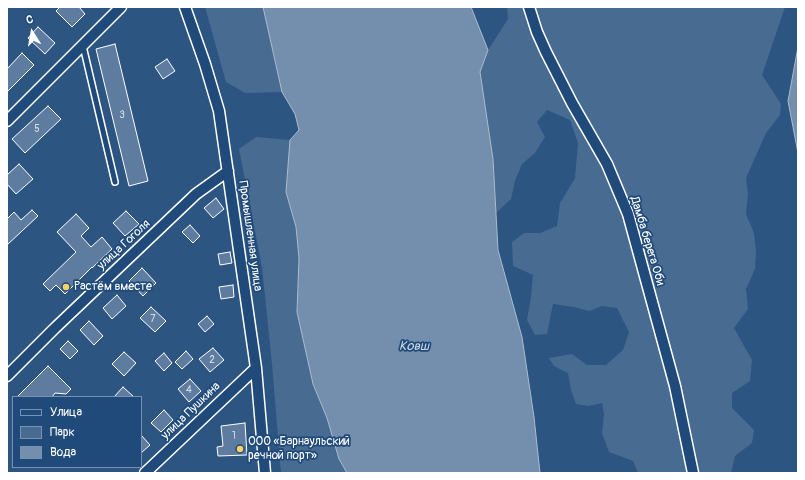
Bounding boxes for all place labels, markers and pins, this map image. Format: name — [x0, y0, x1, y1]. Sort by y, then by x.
place label: Растём вместе — [74, 280, 152, 294]
marker: Растём вместе — [61, 282, 71, 292]
place label: ООО «Барнаульский речной порт» — [248, 435, 350, 463]
marker: ООО «Барнаульский речной порт» — [235, 444, 245, 454]

